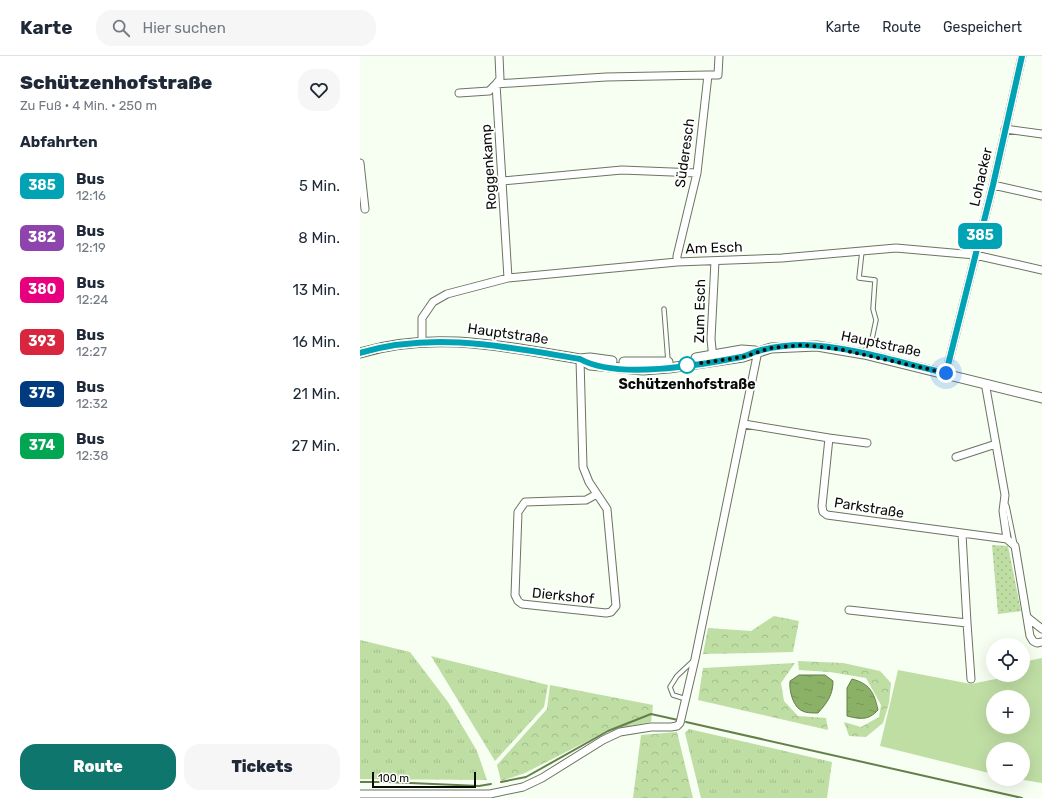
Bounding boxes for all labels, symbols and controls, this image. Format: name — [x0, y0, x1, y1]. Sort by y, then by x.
search box — [96, 10, 376, 46]
text: Karte — [20, 16, 72, 39]
icon: search — [110, 17, 132, 39]
text: Hier suchen — [142, 19, 226, 37]
text: Karte — [825, 19, 860, 36]
text: Route — [882, 19, 921, 36]
text: Gespeichert — [943, 19, 1022, 36]
button: heart — [298, 69, 340, 111]
text: Schützenhofstraße — [20, 71, 212, 94]
text: Zu Fuß · 4 Min. · 250 m — [20, 98, 157, 113]
street label: Süderesch — [672, 117, 698, 189]
street label: Roggenkamp — [478, 124, 500, 210]
text: Abfahrten — [20, 133, 98, 151]
street label: Lohacker — [966, 145, 996, 208]
text: Bus — [76, 170, 104, 188]
text: 385 — [28, 177, 56, 194]
text: 5 Min. — [299, 177, 340, 195]
text: 12:16 — [76, 188, 106, 203]
text: Bus — [76, 222, 104, 240]
line badge: 385 — [957, 223, 1003, 249]
text: 385 — [966, 227, 994, 244]
text: 382 — [28, 229, 56, 246]
text: 8 Min. — [298, 229, 340, 247]
street label: Am Esch — [685, 239, 743, 257]
text: 12:19 — [76, 240, 106, 255]
text: Bus — [76, 274, 105, 292]
street label: Zum Esch — [691, 279, 709, 343]
text: 380 — [28, 281, 56, 298]
text: 13 Min. — [292, 281, 340, 299]
text: 12:24 — [76, 292, 108, 307]
street label: Hauptstraße — [466, 320, 550, 348]
text: Bus — [76, 326, 104, 344]
street label: Hauptstraße — [839, 327, 923, 361]
text: 393 — [28, 333, 56, 350]
text: 16 Min. — [292, 333, 340, 351]
text: 12:27 — [76, 344, 107, 359]
marker: Schützenhofstraße — [678, 356, 696, 374]
your location — [936, 363, 956, 383]
place label: Schützenhofstraße — [619, 376, 755, 393]
text: Bus — [76, 378, 104, 396]
text: 375 — [29, 385, 55, 402]
text: 21 Min. — [293, 385, 340, 403]
text: 12:32 — [76, 396, 108, 411]
text: Bus — [76, 430, 104, 448]
text: 374 — [29, 437, 55, 454]
text: 27 Min. — [291, 437, 340, 455]
text: 12:38 — [76, 448, 109, 463]
street label: Parkstraße — [833, 494, 905, 522]
street label: Dierkshof — [531, 584, 595, 608]
map controls — [986, 638, 1030, 786]
button: locate — [986, 638, 1030, 682]
button: + — [986, 690, 1030, 734]
button: − — [986, 742, 1030, 786]
button: Route — [20, 744, 176, 790]
button: Tickets — [184, 744, 340, 790]
scale bar — [372, 770, 476, 789]
text: 100 m — [378, 772, 409, 785]

